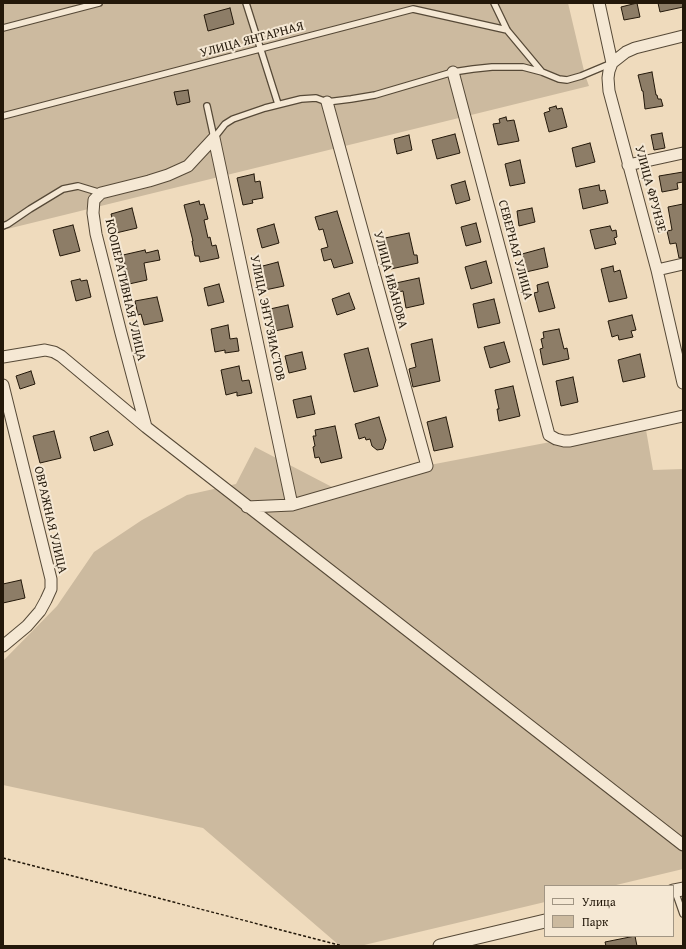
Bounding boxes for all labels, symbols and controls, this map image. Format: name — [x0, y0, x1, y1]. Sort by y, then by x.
street label: УЛИЦА ЯНТАРНАЯ — [198, 19, 306, 61]
street label: УЛИЦА ФРУНЗЕ — [631, 144, 669, 234]
street label: СЕВЕРНАЯ УЛИЦА — [494, 198, 536, 302]
street label: КООПЕРАТИВНАЯ УЛИЦА — [101, 217, 149, 363]
street label: УЛИЦА ИВАНОВА — [370, 230, 410, 330]
street label: УЛИЦА ЭНТУЗИАСТОВ — [246, 254, 288, 382]
street label: ОВРАЖНАЯ УЛИЦА — [30, 465, 70, 575]
legend — [544, 885, 674, 937]
text: Улица — [582, 893, 616, 910]
text: Парк — [582, 913, 608, 930]

